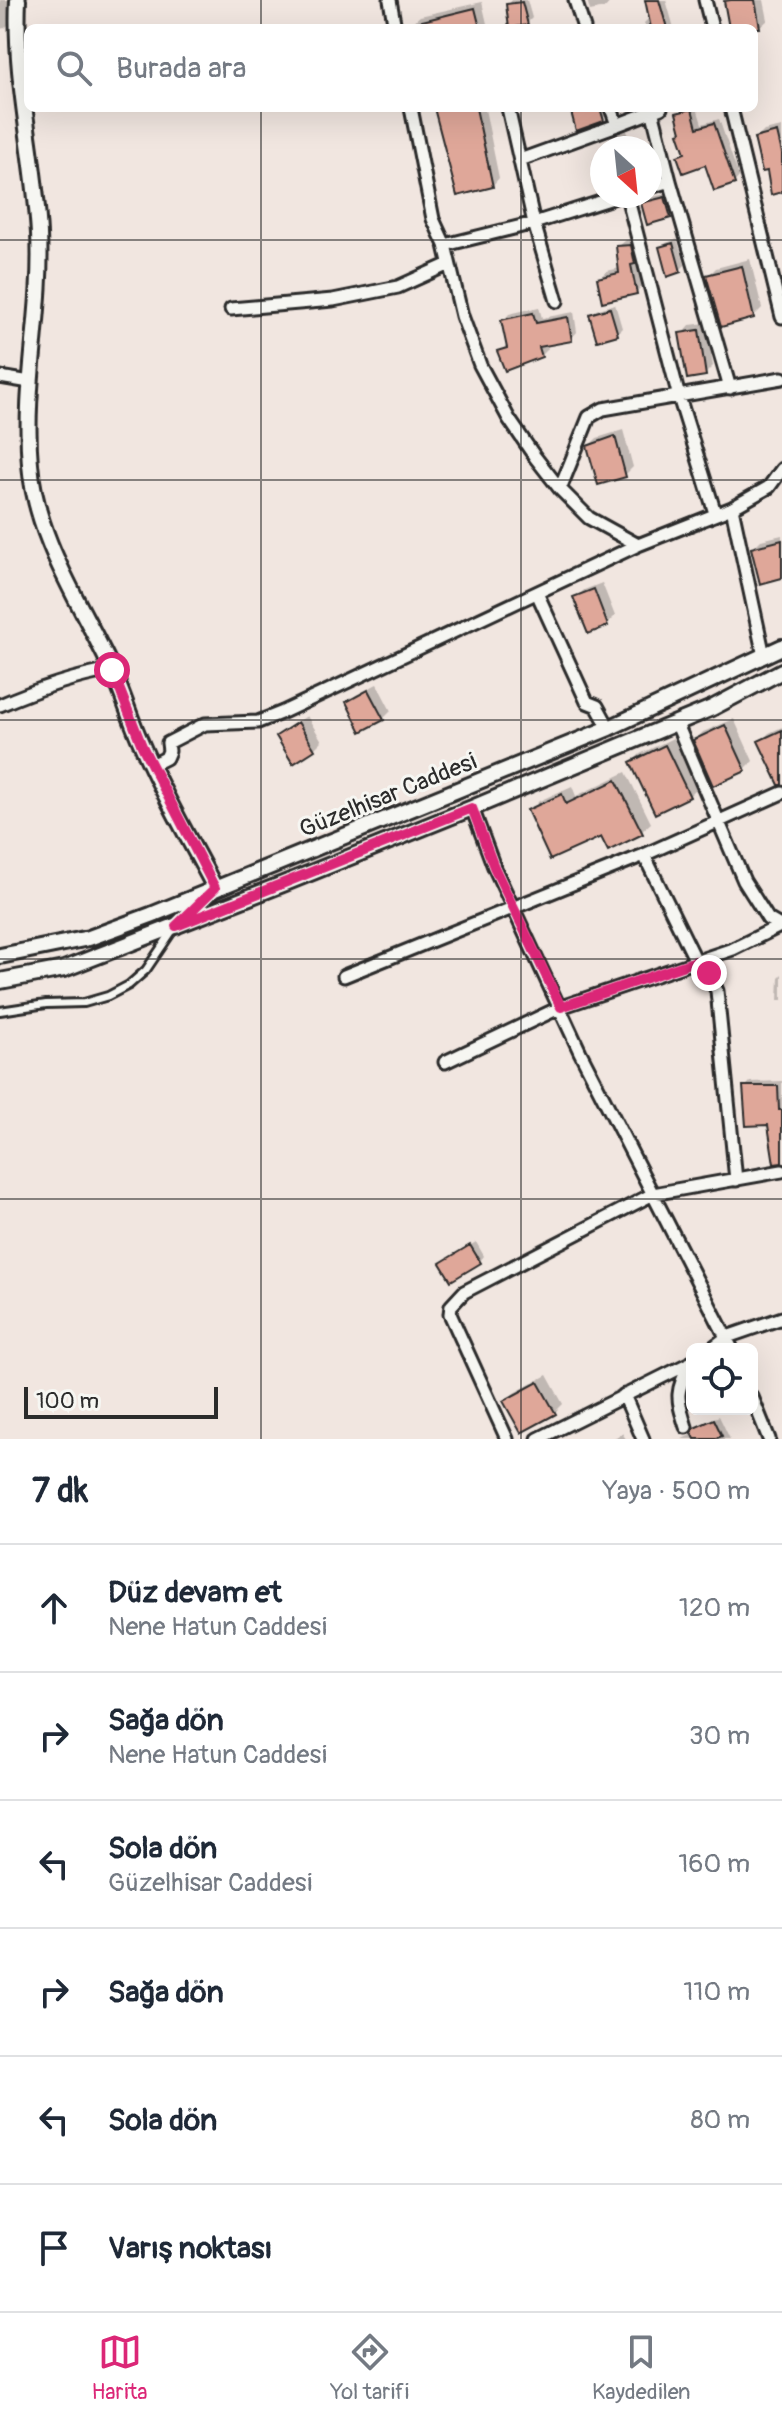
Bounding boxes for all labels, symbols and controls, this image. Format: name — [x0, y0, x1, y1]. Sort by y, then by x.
search box — [24, 24, 758, 112]
icon: search — [52, 46, 96, 90]
text: Burada ara — [116, 50, 247, 87]
north arrow — [590, 136, 662, 208]
route start — [94, 652, 130, 688]
street label: Güzelhisar Caddesi — [295, 747, 481, 844]
route end — [691, 955, 727, 991]
map controls — [686, 1343, 758, 1415]
button: locate — [686, 1343, 758, 1415]
scale bar — [24, 1383, 218, 1419]
text: 100 m — [36, 1387, 99, 1415]
text: 7 dk — [32, 1470, 88, 1513]
text: Yaya · 500 m — [603, 1475, 750, 1507]
text: Düz devam et — [108, 1574, 282, 1611]
icon: ahead — [32, 1586, 76, 1630]
text: 120 m — [679, 1592, 750, 1624]
text: Nene Hatun Caddesi — [108, 1611, 327, 1643]
text: Sağa dön — [108, 1702, 224, 1739]
icon: right — [32, 1714, 76, 1758]
text: 30 m — [689, 1720, 750, 1752]
text: Nene Hatun Caddesi — [108, 1739, 327, 1771]
text: Sola dön — [108, 1830, 217, 1867]
icon: left — [32, 1842, 76, 1886]
text: 160 m — [678, 1848, 750, 1880]
text: Güzelhisar Caddesi — [108, 1867, 312, 1899]
icon: right — [32, 1970, 76, 2014]
text: Sağa dön — [108, 1974, 224, 2011]
text: 110 m — [683, 1976, 750, 2008]
icon: left — [32, 2098, 76, 2142]
text: Sola dön — [108, 2102, 217, 2139]
text: 80 m — [690, 2104, 750, 2136]
icon: arrive — [32, 2226, 76, 2270]
text: Varış noktası — [108, 2230, 272, 2267]
tab: Harita — [91, 2330, 148, 2406]
tab: Yol tarifi — [330, 2330, 409, 2406]
tab: Kaydedilen — [592, 2330, 691, 2406]

